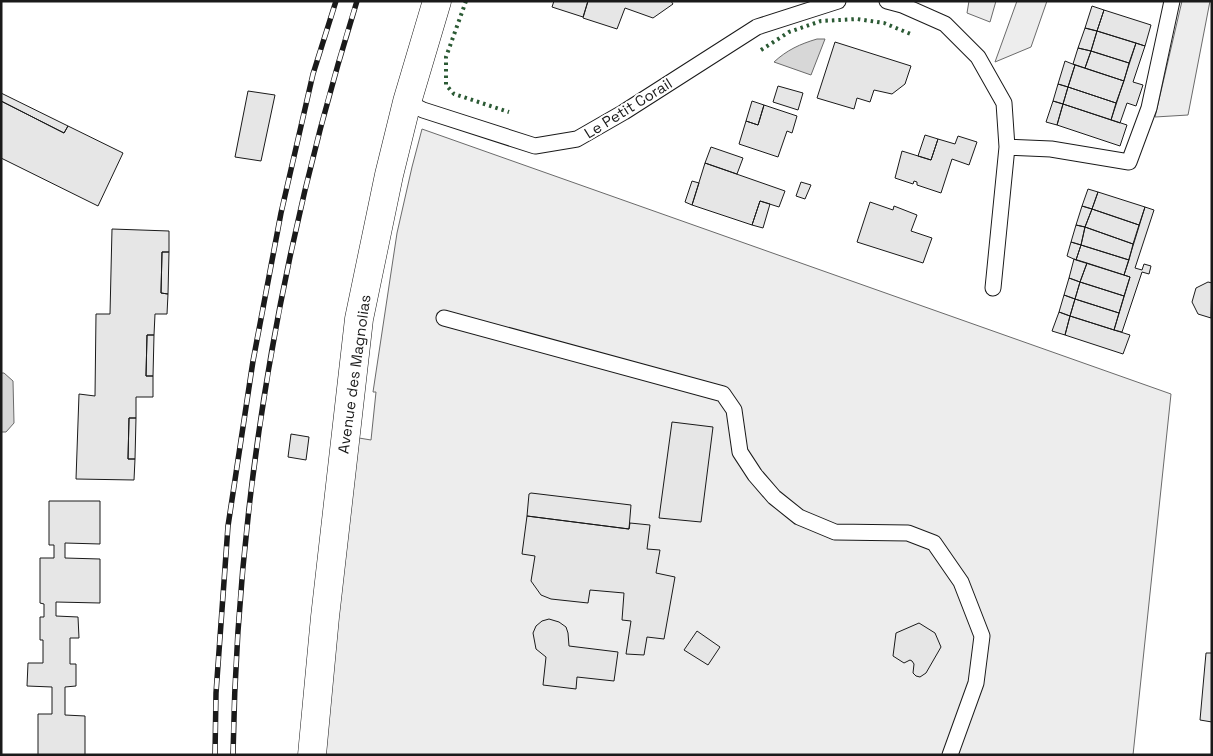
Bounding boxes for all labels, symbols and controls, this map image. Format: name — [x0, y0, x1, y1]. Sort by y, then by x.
street label: Le Petit Corail — [581, 73, 675, 143]
street label: Avenue des Magnolias — [333, 293, 375, 455]

